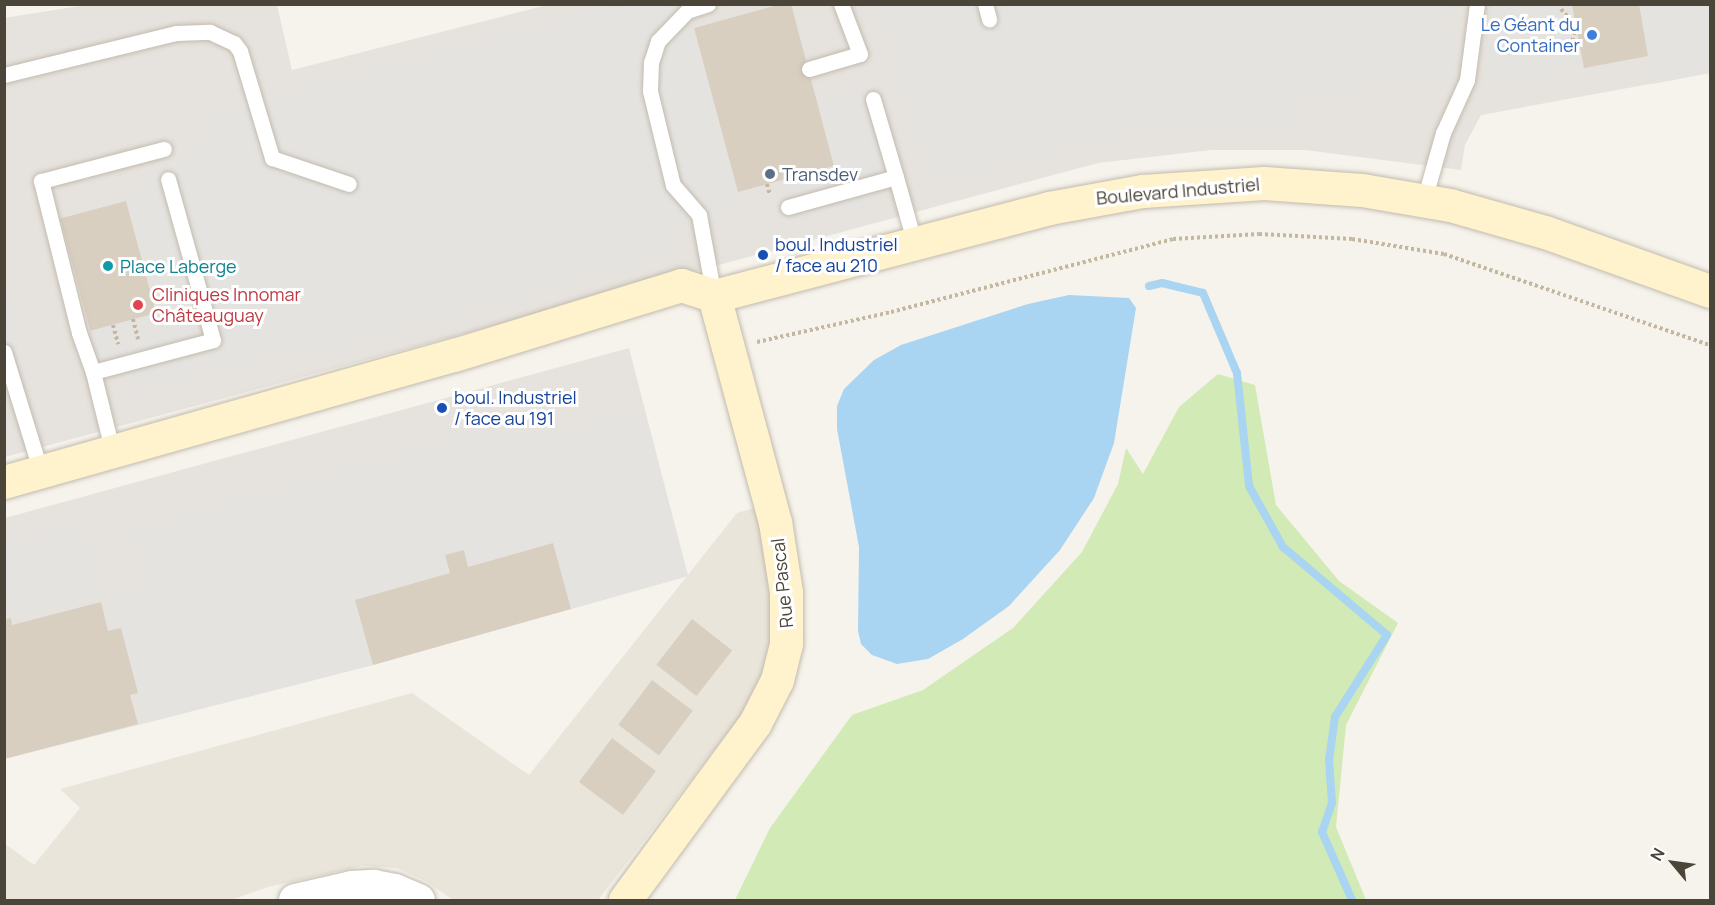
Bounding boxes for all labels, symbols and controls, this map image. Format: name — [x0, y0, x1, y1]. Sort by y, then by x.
place label: Le Géant du Container — [1481, 14, 1580, 57]
marker: Le Géant du Container — [1585, 28, 1599, 42]
place label: Transdev — [782, 163, 858, 185]
marker: Transdev — [763, 167, 777, 181]
street label: Boulevard Industriel — [1095, 173, 1261, 209]
place label: boul. Industriel / face au 210 — [775, 234, 898, 276]
marker: boul. Industriel / face au 210 — [756, 248, 770, 262]
place label: Place Laberge — [120, 255, 237, 277]
marker: Place Laberge — [101, 259, 115, 273]
place label: Cliniques Innomar Châteauguay — [152, 284, 301, 326]
marker: Cliniques Innomar Châteauguay — [129, 296, 147, 314]
place label: boul. Industriel / face au 191 — [454, 387, 577, 430]
marker: boul. Industriel / face au 191 — [435, 401, 449, 415]
street label: Rue Pascal — [767, 537, 797, 629]
north arrow — [1643, 833, 1703, 893]
text: N — [1645, 844, 1670, 865]

